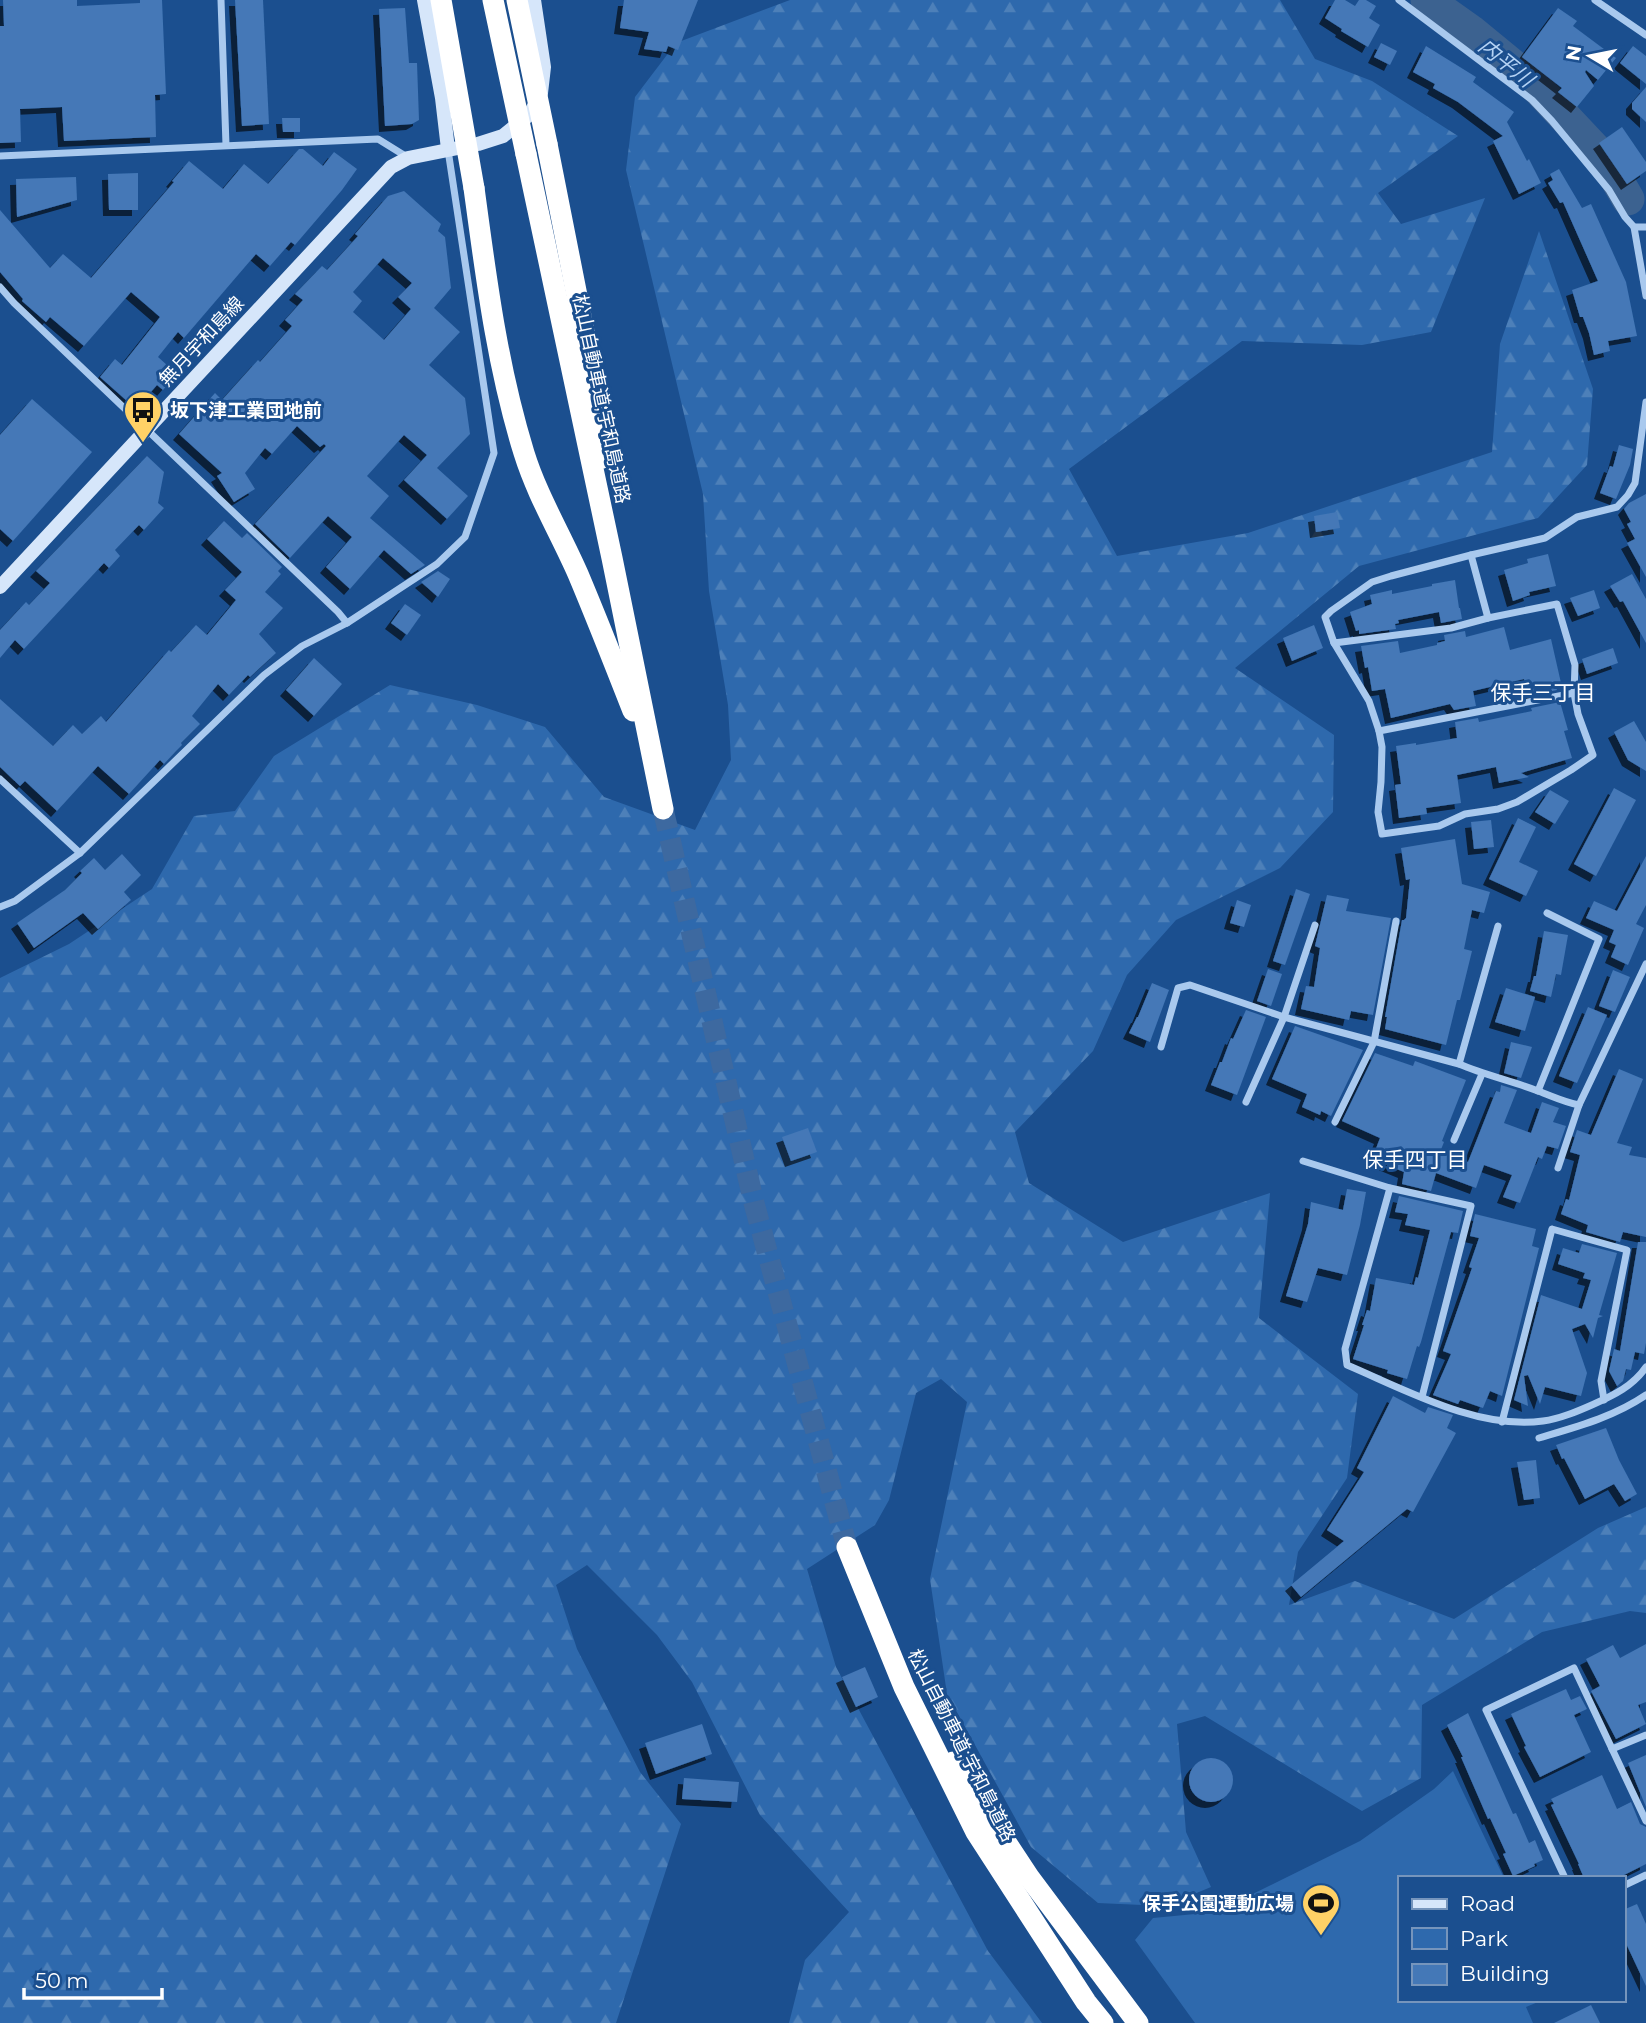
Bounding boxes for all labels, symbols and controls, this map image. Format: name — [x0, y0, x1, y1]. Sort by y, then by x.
north arrow — [1555, 21, 1625, 91]
water label: 内平川 — [1474, 33, 1540, 93]
text: N — [1561, 44, 1586, 63]
street label: 無月宇和島線 — [154, 292, 249, 391]
street label: 松山自動車道;宇和島道路 — [568, 293, 635, 506]
bus stop icon: 坂下津工業団地前 — [122, 389, 164, 444]
place label: 坂下津工業団地前 — [170, 399, 322, 422]
district label: 保手三丁目 — [1491, 680, 1596, 705]
district label: 保手四丁目 — [1363, 1147, 1468, 1172]
street label: 松山自動車道;宇和島道路 — [903, 1645, 1020, 1845]
legend — [1398, 1876, 1625, 2002]
sports icon: 保手公園運動広場 — [1300, 1882, 1342, 1937]
text: Road — [1460, 1891, 1515, 1916]
place label: 保手公園運動広場 — [1142, 1892, 1294, 1915]
text: Park — [1460, 1926, 1508, 1951]
scale bar — [24, 1956, 163, 2000]
text: Building — [1460, 1961, 1550, 1986]
text: 50 m — [35, 1968, 89, 1993]

